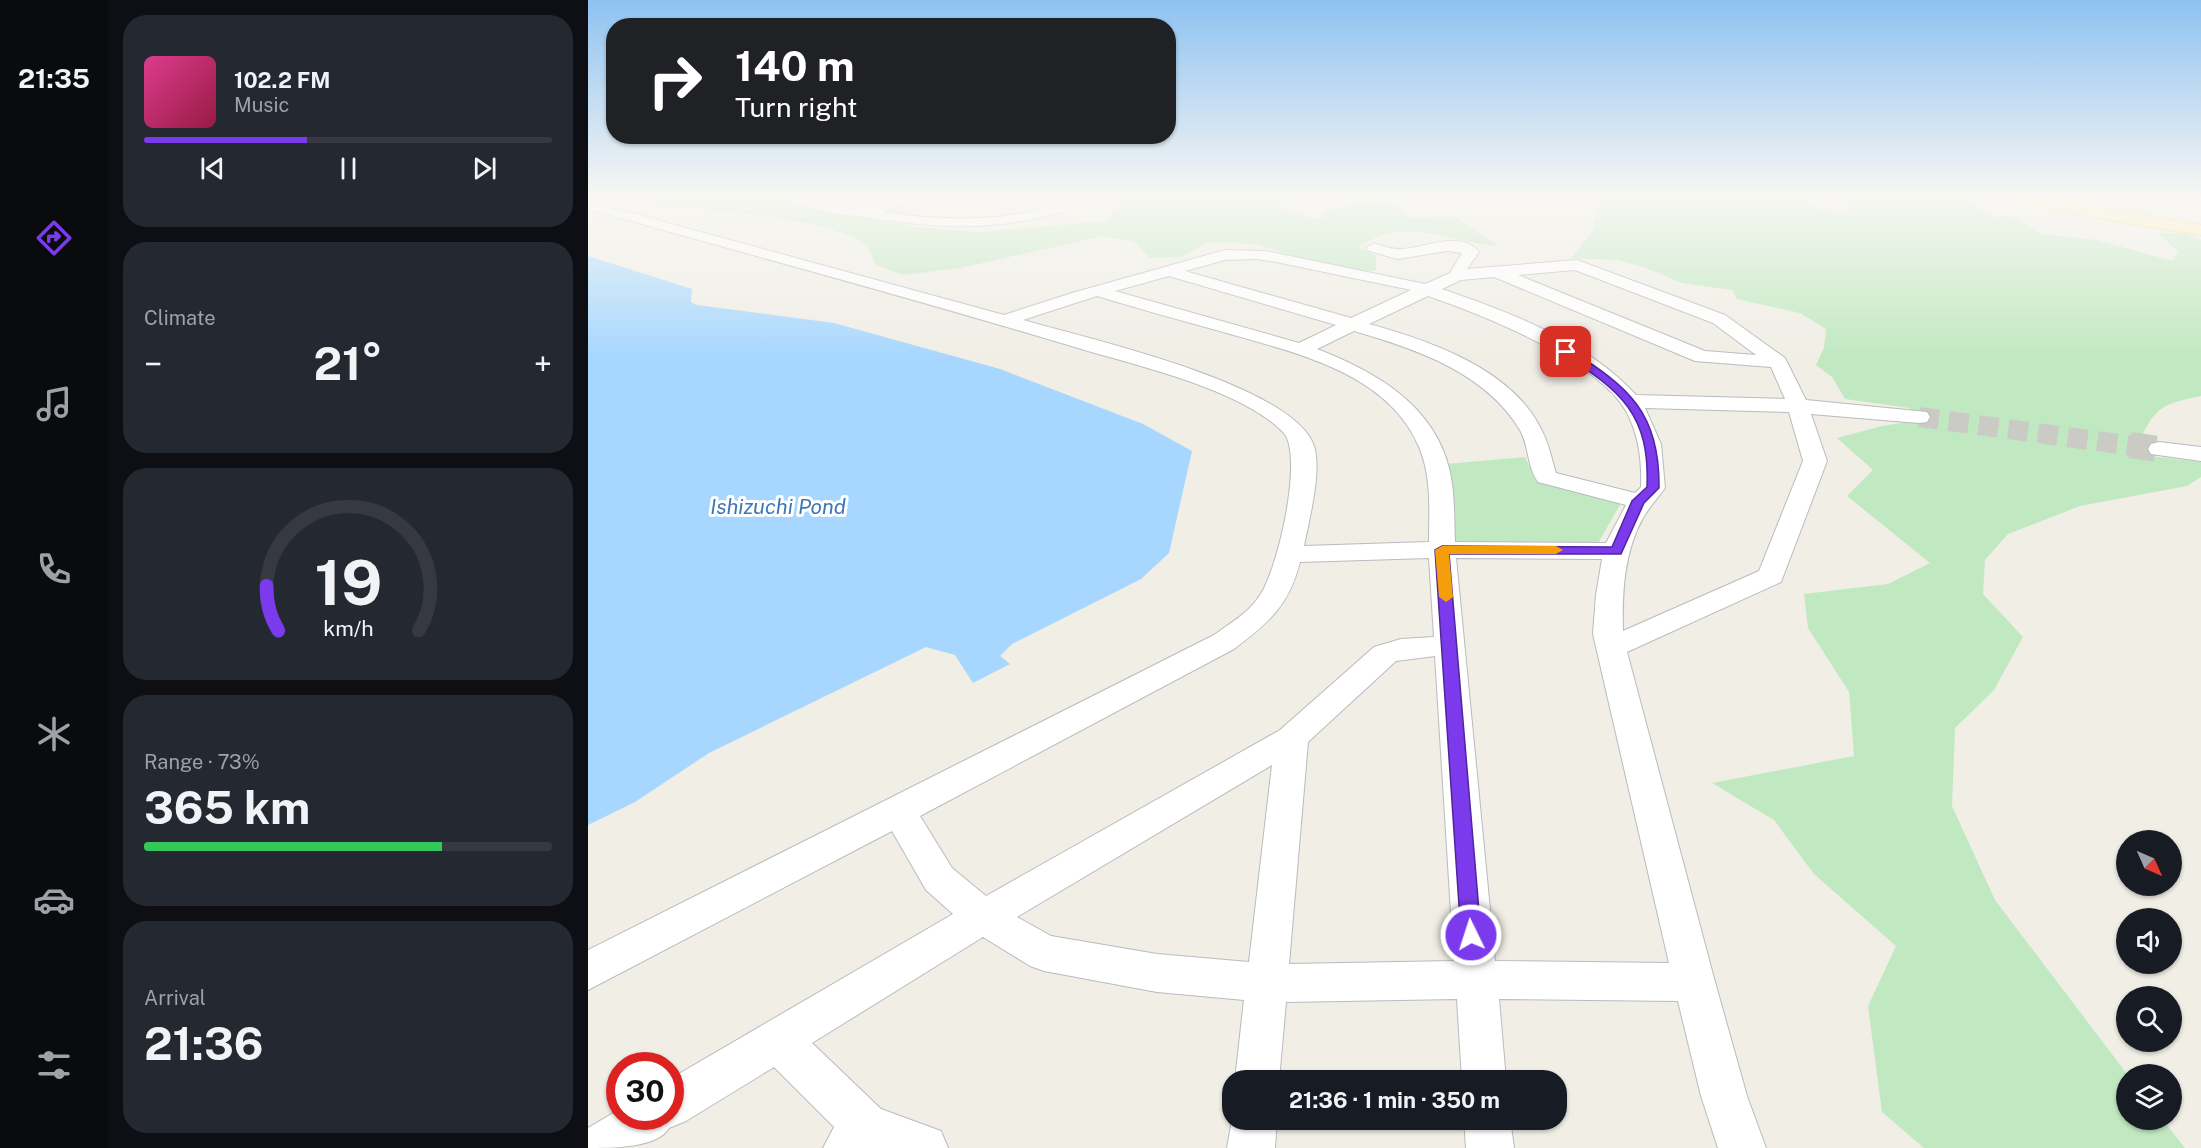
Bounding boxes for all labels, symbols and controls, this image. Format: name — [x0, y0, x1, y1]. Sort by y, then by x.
text: 140 m — [735, 41, 855, 90]
icon: right — [636, 42, 714, 120]
text: 21:35 — [18, 62, 90, 94]
text: 102.2 FM — [234, 67, 331, 93]
text: Turn right — [735, 91, 858, 123]
text: Music — [234, 93, 289, 117]
icon: previous — [196, 152, 229, 185]
icon: pause — [332, 152, 365, 185]
icon: next — [468, 152, 501, 185]
icon: directions — [33, 217, 75, 259]
text: Climate — [144, 306, 216, 330]
pin — [1540, 326, 1591, 377]
icon: arrive — [1549, 335, 1582, 368]
text: 21° — [313, 337, 383, 390]
text: − — [144, 345, 162, 383]
text: + — [534, 345, 552, 383]
icon: music — [33, 383, 75, 425]
water label: Ishizuchi Pond — [710, 494, 846, 519]
text: 19 — [314, 546, 382, 619]
icon: phone — [33, 548, 75, 590]
text: km/h — [323, 616, 373, 641]
icon: climate — [33, 713, 75, 755]
text: Range · 73% — [144, 750, 260, 774]
text: 365 km — [144, 781, 310, 834]
north arrow — [2116, 830, 2182, 896]
map controls — [2116, 830, 2182, 1130]
icon: car — [33, 879, 75, 921]
position arrow — [1439, 903, 1503, 967]
button: sound — [2116, 908, 2182, 974]
text: Arrival — [144, 986, 206, 1010]
button: search — [2116, 986, 2182, 1052]
text: 21:36 — [144, 1017, 263, 1070]
icon: filters — [33, 1044, 75, 1086]
speed limit sign: 30 — [606, 1052, 684, 1130]
button: layers — [2116, 1064, 2182, 1130]
text: 21:36 · 1 min · 350 m — [1289, 1087, 1500, 1113]

